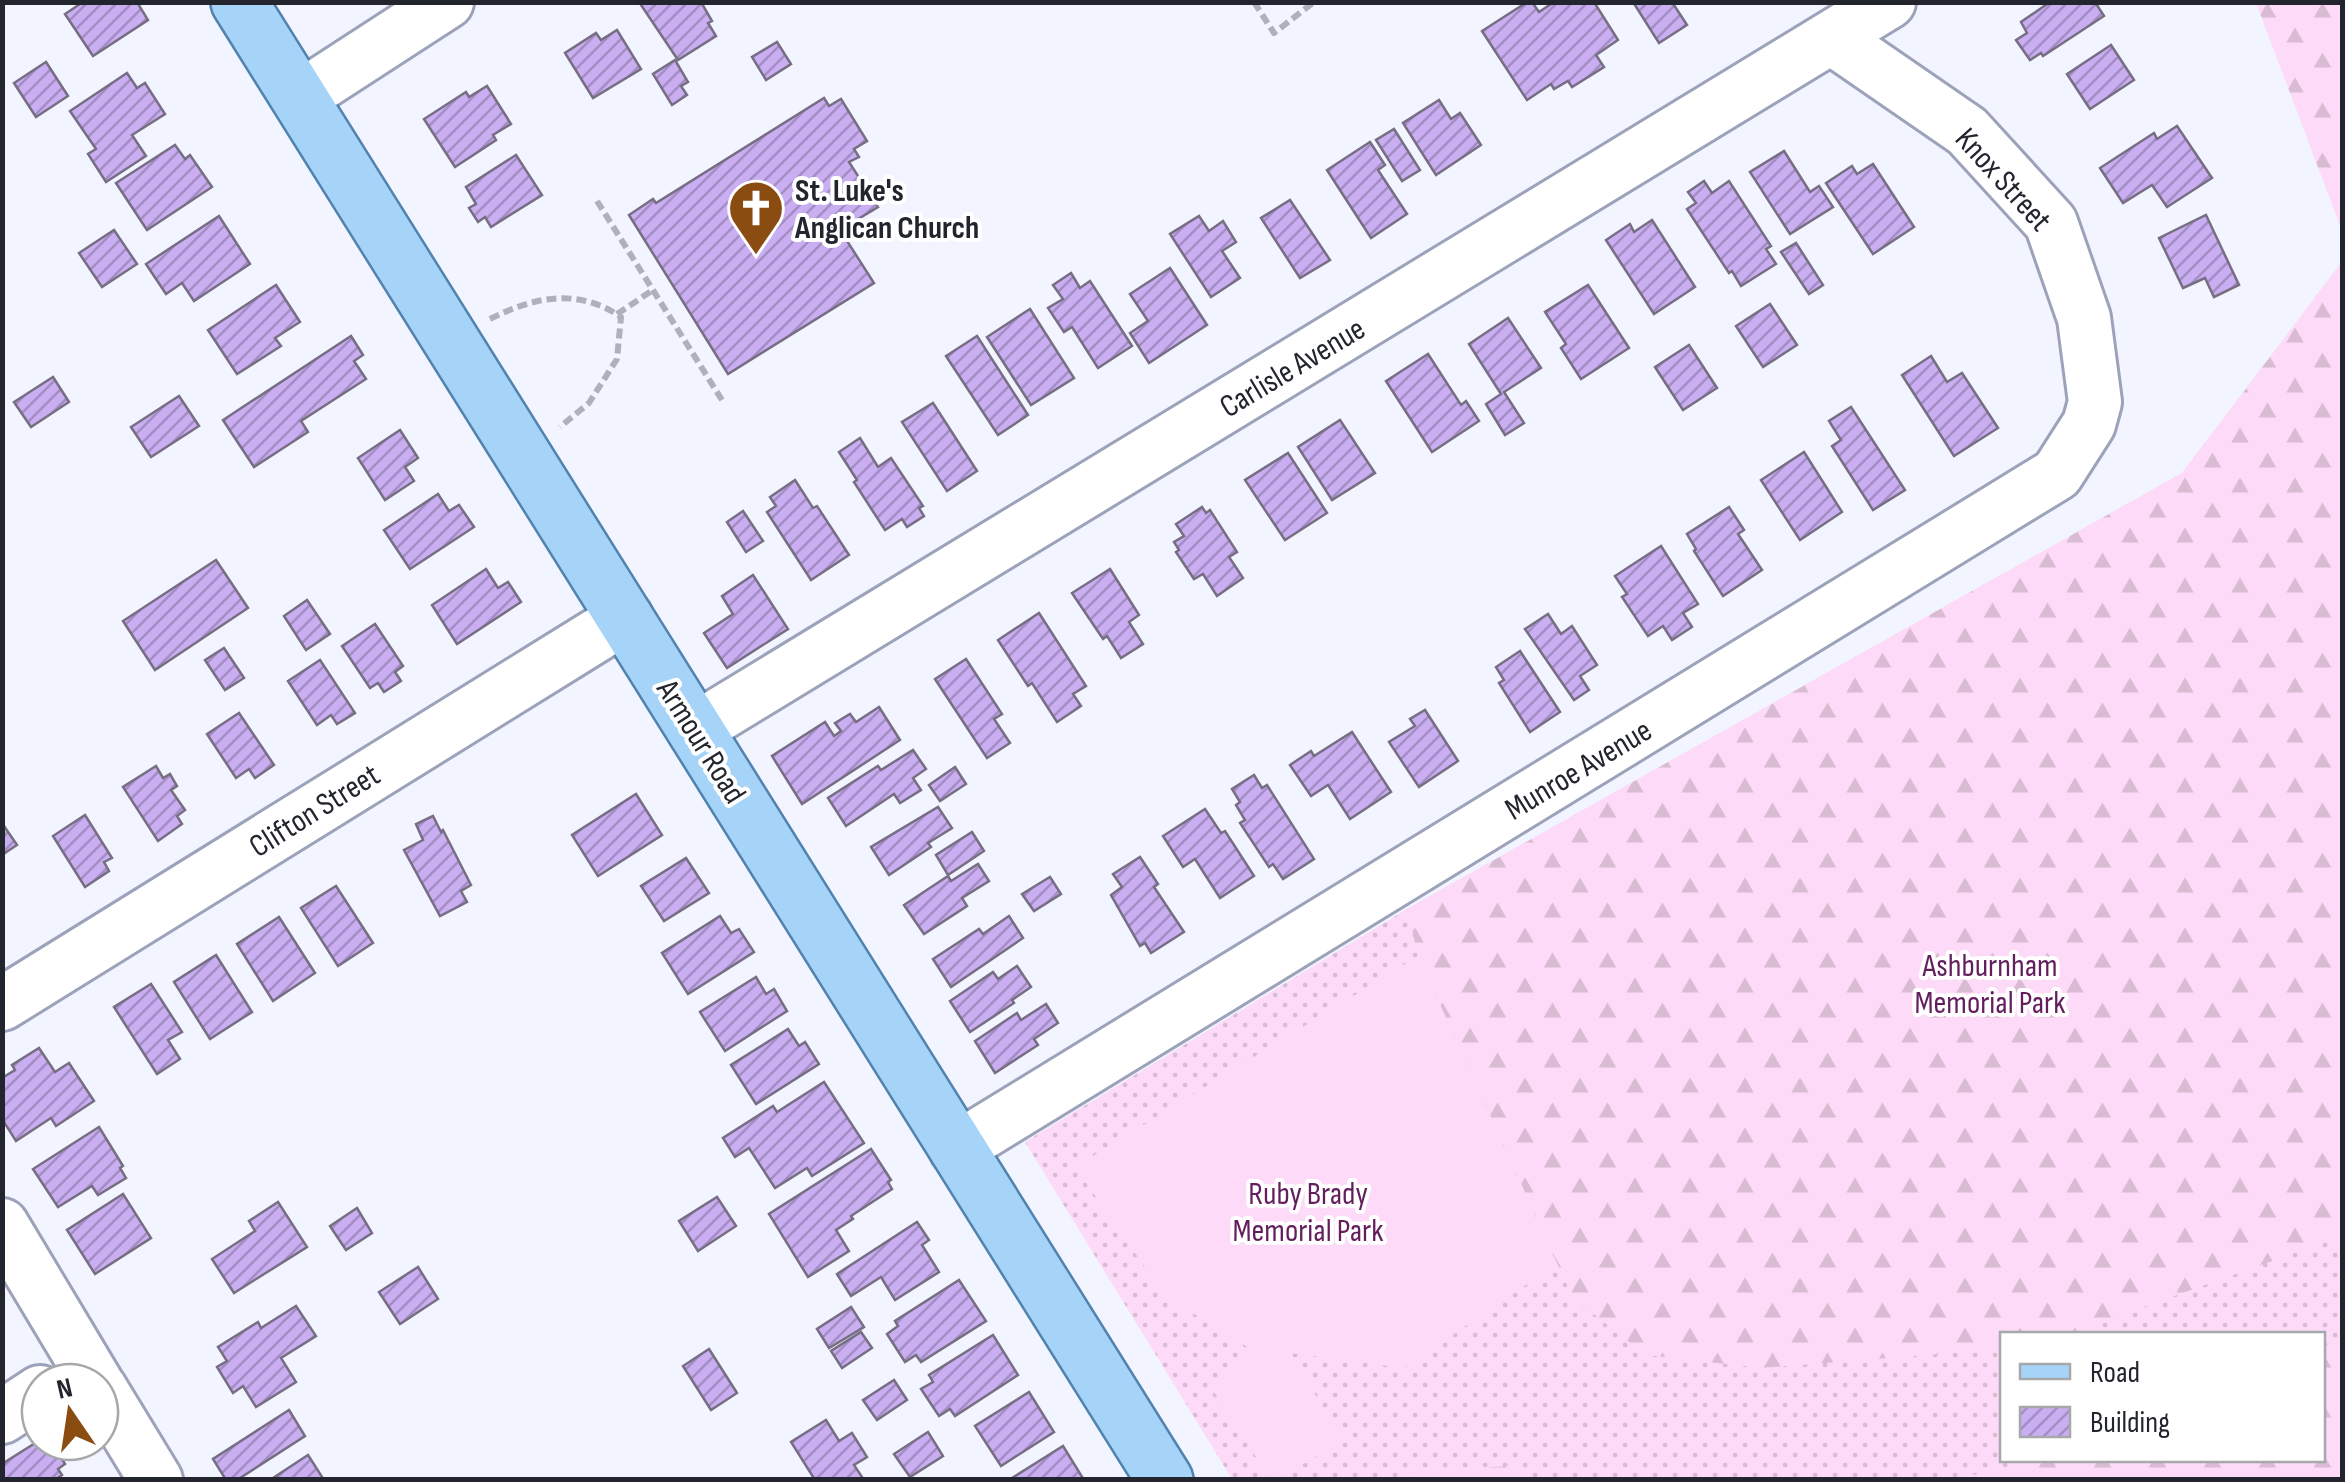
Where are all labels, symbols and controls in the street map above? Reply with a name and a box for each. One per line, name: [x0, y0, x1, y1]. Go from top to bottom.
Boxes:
street label: Knox Street: [1946, 120, 2059, 240]
place label: St. Luke's Anglican Church: [794, 172, 979, 248]
church icon: St. Luke's Anglican Church: [726, 178, 786, 257]
street label: Carlisle Avenue: [1213, 310, 1373, 427]
street label: Armour Road: [647, 672, 754, 811]
street label: Munroe Avenue: [1498, 711, 1659, 829]
street label: Clifton Street: [242, 756, 387, 867]
park label: Ashburnham Memorial Park: [1914, 947, 2066, 1023]
park label: Ruby Brady Memorial Park: [1232, 1175, 1384, 1251]
legend: [2000, 1332, 2325, 1462]
text: Road: [2090, 1355, 2140, 1391]
north arrow: [20, 1362, 120, 1462]
text: N: [54, 1371, 76, 1407]
text: Building: [2090, 1405, 2170, 1441]

